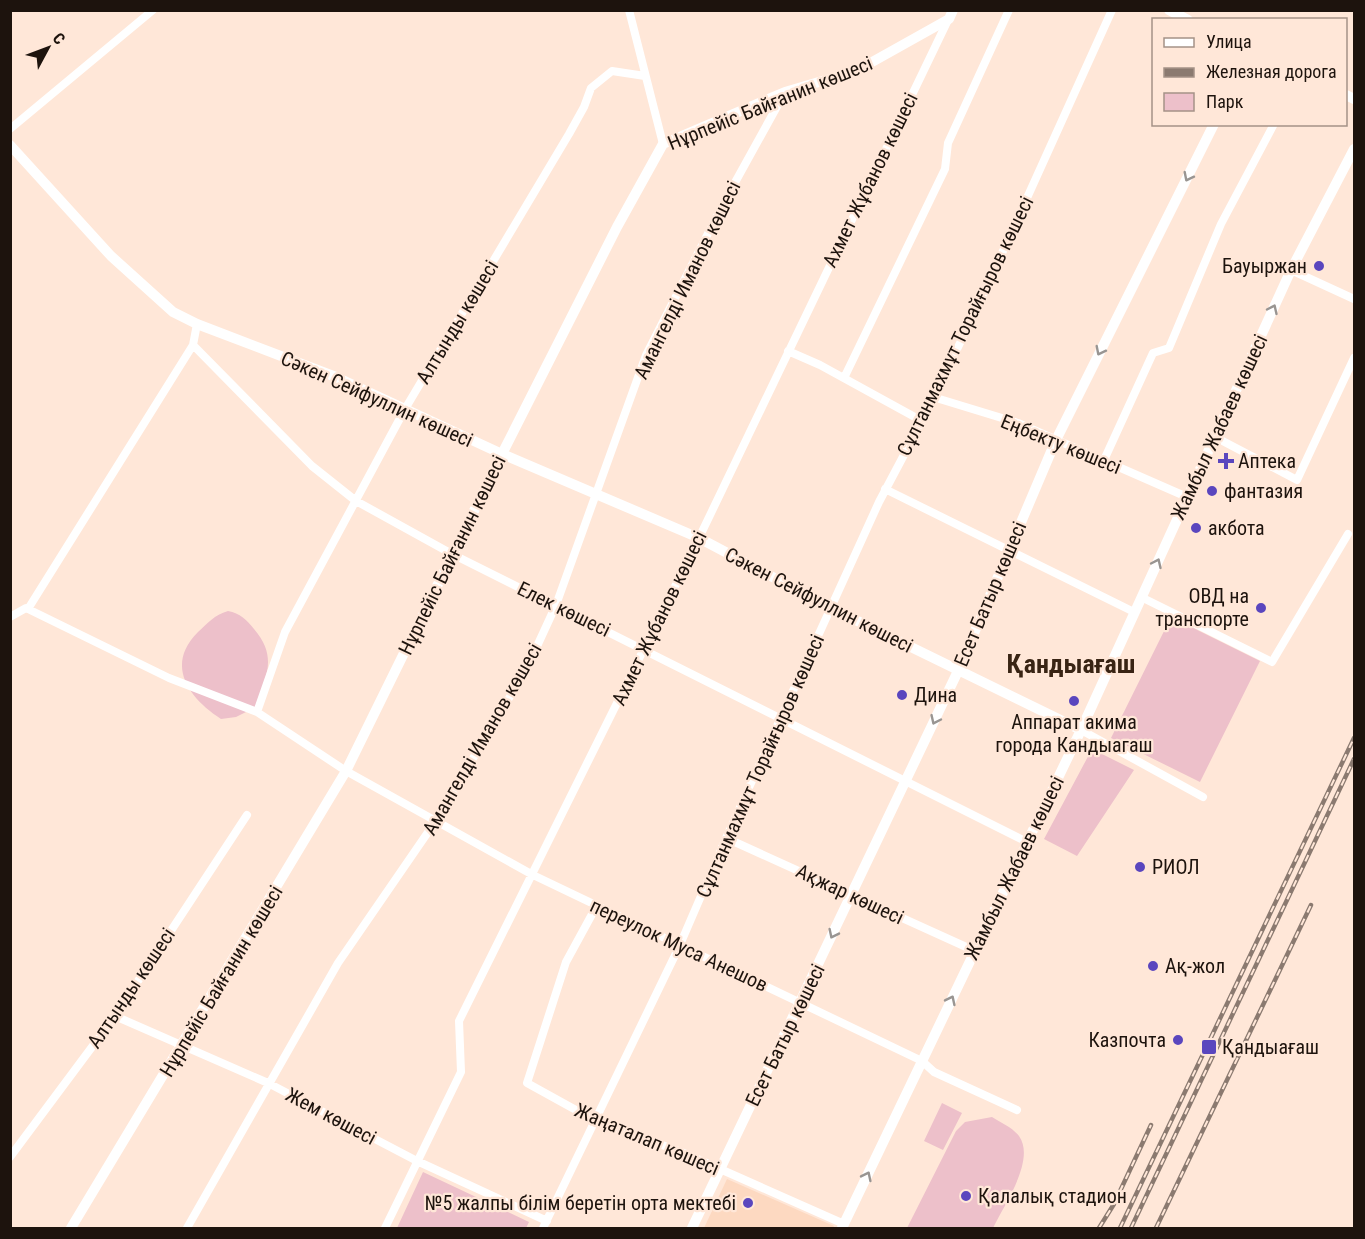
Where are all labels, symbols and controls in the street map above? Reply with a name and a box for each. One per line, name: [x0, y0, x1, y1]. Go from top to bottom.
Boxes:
north arrow: [18, 18, 78, 78]
legend: [1152, 18, 1347, 126]
text: С: [49, 29, 69, 48]
text: Улица: [1206, 31, 1252, 52]
street label: Нұрпейіс Байғанин көшесі: [664, 51, 876, 155]
text: Железная дорога: [1206, 61, 1337, 82]
street label: Ахмет Жұбанов көшесі: [817, 89, 923, 271]
text: Парк: [1206, 91, 1244, 112]
one-way arrow: [1184, 170, 1195, 181]
street label: Амангелді Иманов көшесі: [629, 177, 745, 383]
street label: Сұлтанмахмұт Торайғыров көшесі: [892, 192, 1038, 460]
place label: Бауыржан: [1222, 254, 1307, 278]
street label: Алтынды көшесі: [411, 256, 503, 388]
marker: Бауыржан: [1312, 259, 1326, 273]
one-way arrow: [1266, 304, 1278, 315]
street label: Жамбыл Жабаев көшесі: [1165, 330, 1273, 524]
one-way arrow: [1096, 345, 1107, 355]
street label: Сәкен Сейфуллин көшесі: [277, 346, 477, 452]
street label: Еңбекту көшесі: [997, 409, 1125, 479]
place label: Аптека: [1238, 449, 1296, 473]
street label: Нұрпейіс Байғанин көшесі: [393, 451, 511, 659]
marker: Аптека: [1219, 454, 1233, 468]
place label: фантазия: [1224, 479, 1303, 503]
marker: фантазия: [1205, 484, 1219, 498]
place label: акбота: [1208, 516, 1265, 540]
street label: Есет Батыр көшесі: [949, 518, 1031, 670]
marker: акбота: [1189, 521, 1203, 535]
street label: Ахмет Жұбанов көшесі: [606, 527, 712, 709]
street label: Сәкен Сейфуллин көшесі: [721, 542, 917, 658]
one-way arrow: [1150, 558, 1162, 569]
street label: Елек көшесі: [514, 576, 614, 642]
place label: ОВД на транспорте: [1155, 584, 1249, 631]
marker: ОВД на транспорте: [1254, 601, 1268, 615]
street label: Сұлтанмахмұт Торайғыров көшесі: [691, 631, 829, 901]
street label: Амангелді Иманов көшесі: [417, 639, 547, 839]
district label: Қандыағаш: [1006, 649, 1136, 679]
place label: Дина: [914, 683, 957, 707]
marker: Дина: [895, 688, 909, 702]
marker: Аппарат акима города Кандыагаш: [1067, 694, 1081, 708]
place label: Аппарат акима города Кандыагаш: [995, 710, 1153, 757]
one-way arrow: [930, 714, 942, 725]
street label: Жамбыл Жабаев көшесі: [959, 772, 1069, 964]
place label: РИОЛ: [1152, 855, 1200, 879]
street label: Ақжар көшесі: [792, 859, 908, 929]
marker: РИОЛ: [1133, 860, 1147, 874]
street label: Нұрпейіс Байғанин көшесі: [154, 881, 288, 1081]
street label: переулок Муса Анешов: [586, 893, 772, 997]
street label: Алтынды көшесі: [82, 923, 180, 1053]
one-way arrow: [828, 928, 840, 939]
place label: Ақ-жол: [1165, 954, 1225, 978]
marker: Ақ-жол: [1146, 959, 1160, 973]
street label: Есет Батыр көшесі: [740, 960, 830, 1110]
one-way arrow: [944, 995, 956, 1006]
place label: Казпочта: [1089, 1028, 1166, 1052]
marker: Казпочта: [1171, 1033, 1185, 1047]
place label: Қандыағаш: [1222, 1035, 1319, 1059]
marker: Қандыағаш: [1200, 1038, 1218, 1056]
street label: Жем көшесі: [282, 1082, 380, 1150]
street label: Жаңаталап көшесі: [571, 1098, 723, 1180]
one-way arrow: [859, 1171, 871, 1182]
place label: Қалалық стадион: [978, 1184, 1127, 1208]
marker: Қалалық стадион: [959, 1189, 973, 1203]
place label: №5 жалпы білім беретін орта мектебі: [425, 1191, 736, 1215]
marker: №5 жалпы білім беретін орта мектебі: [741, 1196, 755, 1210]

